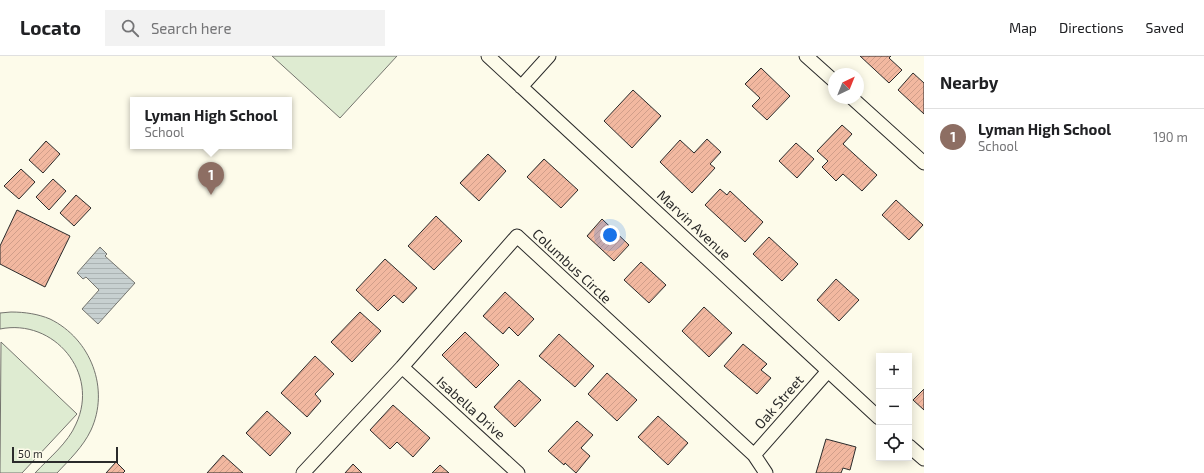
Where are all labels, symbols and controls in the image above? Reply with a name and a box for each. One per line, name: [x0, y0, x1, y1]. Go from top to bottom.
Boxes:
search box: [105, 10, 385, 46]
text: Locato: [20, 16, 81, 39]
icon: search: [119, 17, 141, 39]
text: Search here: [151, 19, 231, 37]
text: Map: [1009, 19, 1037, 36]
text: Directions: [1059, 19, 1124, 36]
text: Saved: [1146, 19, 1184, 36]
north arrow: [828, 68, 864, 104]
text: Nearby: [940, 72, 998, 92]
popup: [130, 97, 292, 149]
text: Lyman High School: [144, 106, 278, 124]
text: Lyman High School: [978, 120, 1111, 138]
text: School: [144, 124, 184, 140]
text: 1: [950, 129, 956, 145]
text: 190 m: [1153, 129, 1188, 145]
text: School: [978, 138, 1018, 154]
pin: 1: [198, 162, 224, 195]
street label: Marvin Avenue: [654, 186, 735, 263]
street label: Columbus Circle: [529, 225, 615, 307]
your location: [600, 225, 620, 245]
map controls: [876, 353, 912, 461]
button: +: [876, 353, 912, 389]
street label: Oak Street: [751, 371, 807, 432]
street label: Isabella Drive: [434, 372, 509, 443]
button: −: [876, 389, 912, 425]
button: locate: [876, 425, 912, 461]
scale bar: [12, 445, 118, 464]
text: 50 m: [18, 447, 43, 460]

